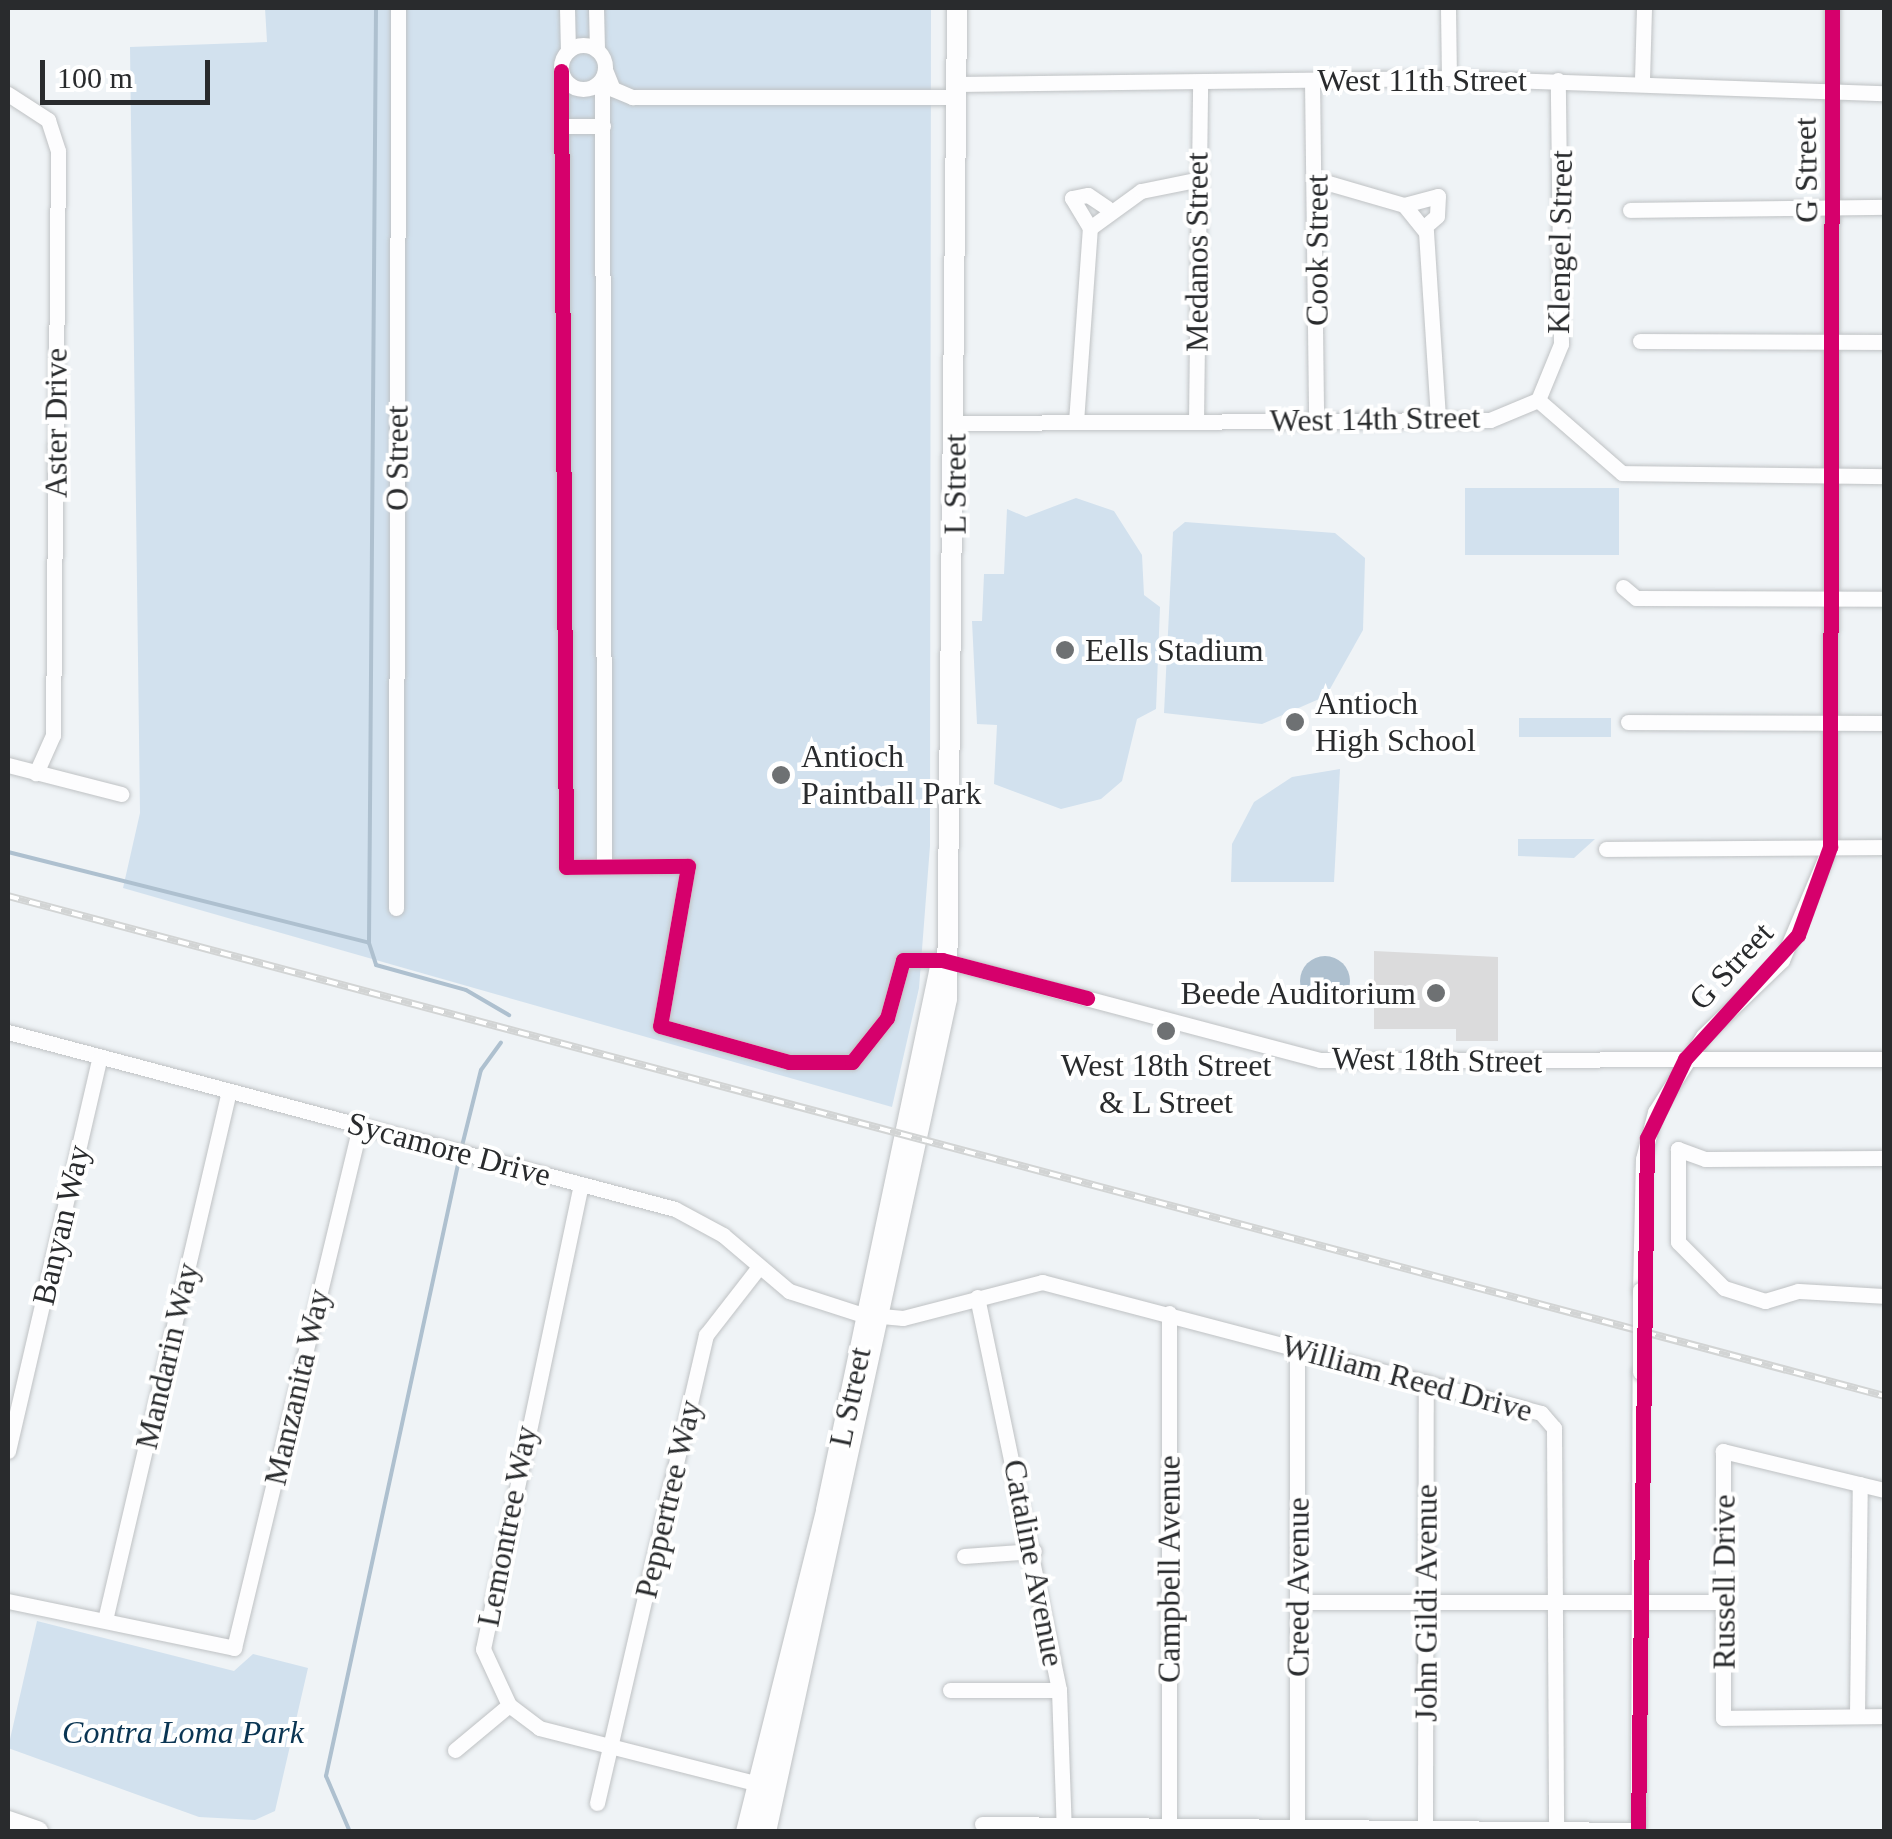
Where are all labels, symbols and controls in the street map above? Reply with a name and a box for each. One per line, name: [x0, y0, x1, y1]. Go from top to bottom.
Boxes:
scale bar: [45, 40, 215, 102]
text: 100 m: [57, 61, 133, 94]
street label: West 11th Street: [1317, 61, 1527, 99]
street label: G Street: [1786, 117, 1826, 223]
street label: Klengel Street: [1539, 150, 1581, 334]
street label: Medanos Street: [1178, 152, 1216, 352]
street label: Cook Street: [1298, 174, 1336, 326]
street label: Aster Drive: [37, 348, 75, 498]
street label: West 14th Street: [1269, 398, 1481, 440]
street label: O Street: [378, 405, 416, 511]
street label: L Street: [936, 433, 974, 535]
place label: Eells Stadium: [1085, 631, 1264, 669]
marker: Eells Stadium: [1054, 639, 1076, 661]
place label: Antioch High School: [1315, 685, 1476, 760]
marker: Antioch High School: [1284, 711, 1306, 733]
place label: Antioch Paintball Park: [801, 738, 981, 813]
marker: Antioch Paintball Park: [770, 764, 792, 786]
street label: G Street: [1681, 914, 1781, 1018]
place label: Beede Auditorium: [1179, 974, 1416, 1012]
marker: Beede Auditorium: [1425, 982, 1447, 1004]
marker: West 18th Street & L Street: [1155, 1020, 1177, 1042]
street label: West 18th Street: [1331, 1039, 1543, 1081]
place label: West 18th Street & L Street: [1061, 1047, 1271, 1122]
street label: Sycamore Drive: [343, 1103, 555, 1195]
street label: Banyan Way: [24, 1141, 98, 1309]
street label: Mandarin Way: [127, 1259, 207, 1453]
street label: Manzanita Way: [256, 1285, 338, 1489]
street label: William Reed Drive: [1277, 1326, 1537, 1430]
street label: L Street: [821, 1343, 879, 1451]
street label: Peppertree Way: [626, 1396, 710, 1602]
street label: Lemontree Way: [469, 1422, 545, 1630]
street label: Campbell Avenue: [1150, 1454, 1188, 1684]
street label: Cataline Avenue: [995, 1455, 1073, 1671]
street label: John Gildi Avenue: [1407, 1483, 1445, 1723]
street label: Russell Drive: [1705, 1494, 1743, 1670]
street label: Creed Avenue: [1279, 1496, 1317, 1678]
park label: Contra Loma Park: [62, 1713, 304, 1751]

